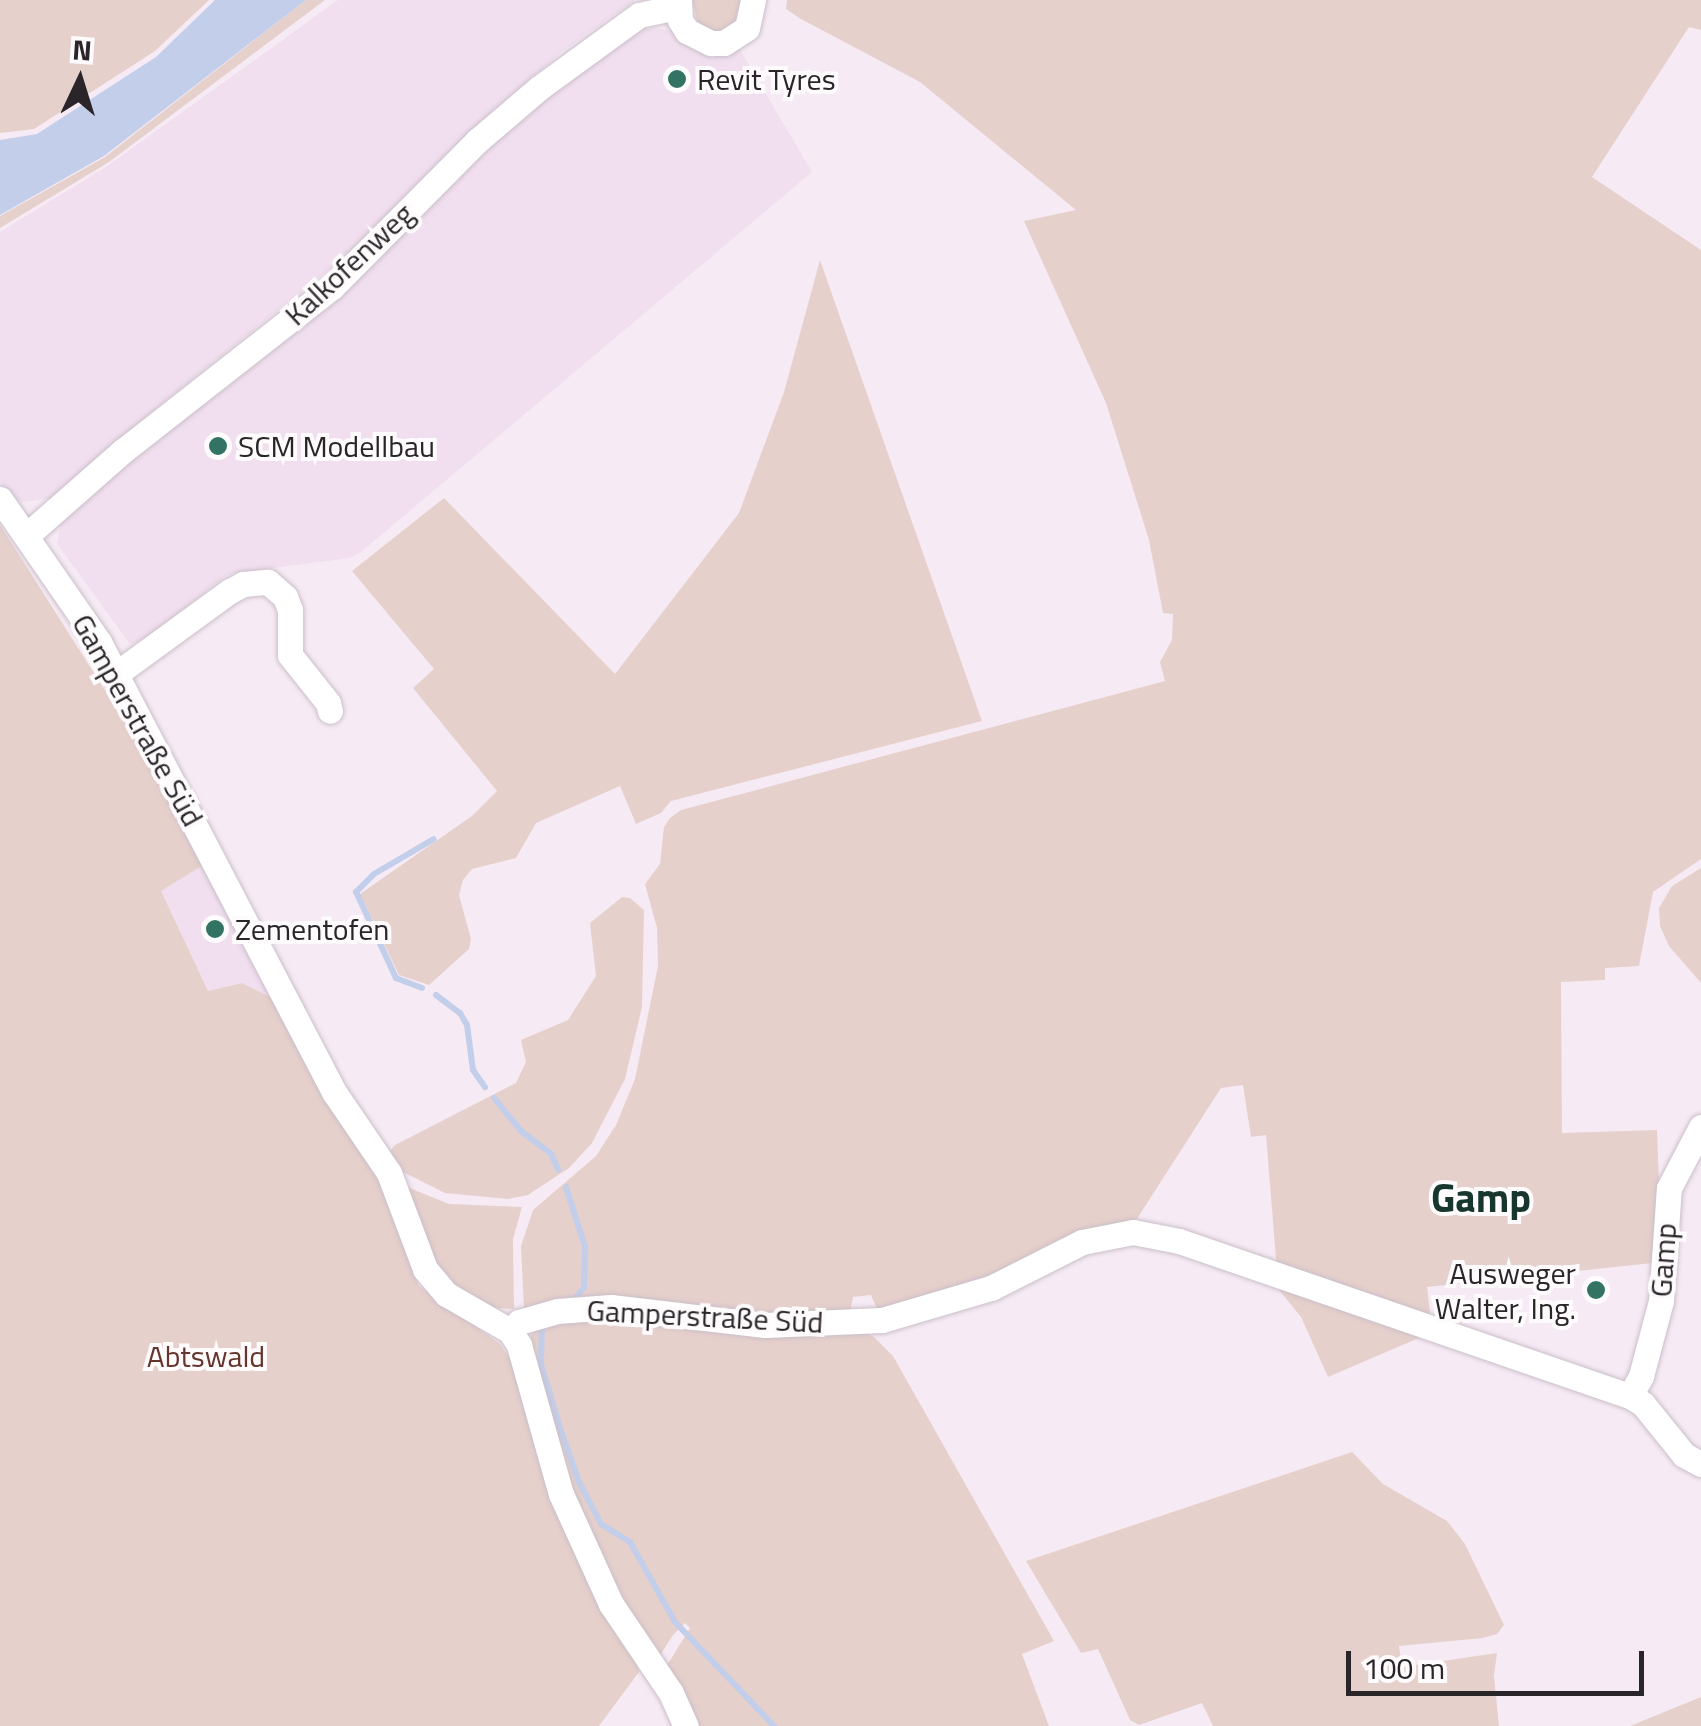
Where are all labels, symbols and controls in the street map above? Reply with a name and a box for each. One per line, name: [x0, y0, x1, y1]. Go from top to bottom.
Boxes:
text: N: [71, 27, 93, 72]
north arrow: [30, 30, 130, 130]
place label: Revit Tyres: [697, 61, 836, 97]
marker: Revit Tyres: [666, 68, 688, 90]
street label: Kalkofenweg: [277, 195, 421, 333]
place label: SCM Modellbau: [238, 428, 435, 464]
marker: SCM Modellbau: [207, 435, 229, 457]
street label: Gamperstraße Süd: [65, 608, 211, 832]
place label: Zementofen: [235, 911, 389, 947]
marker: Zementofen: [204, 918, 226, 940]
district label: Gamp: [1431, 1174, 1531, 1222]
street label: Gamp: [1642, 1222, 1684, 1298]
place label: Ausweger Walter, Ing.: [1435, 1255, 1576, 1326]
marker: Ausweger Walter, Ing.: [1585, 1279, 1607, 1301]
street label: Gamperstraße Süd: [586, 1292, 824, 1340]
park label: Abtswald: [147, 1338, 265, 1374]
scale bar: [1351, 1631, 1648, 1693]
text: 100 m: [1363, 1645, 1445, 1691]

